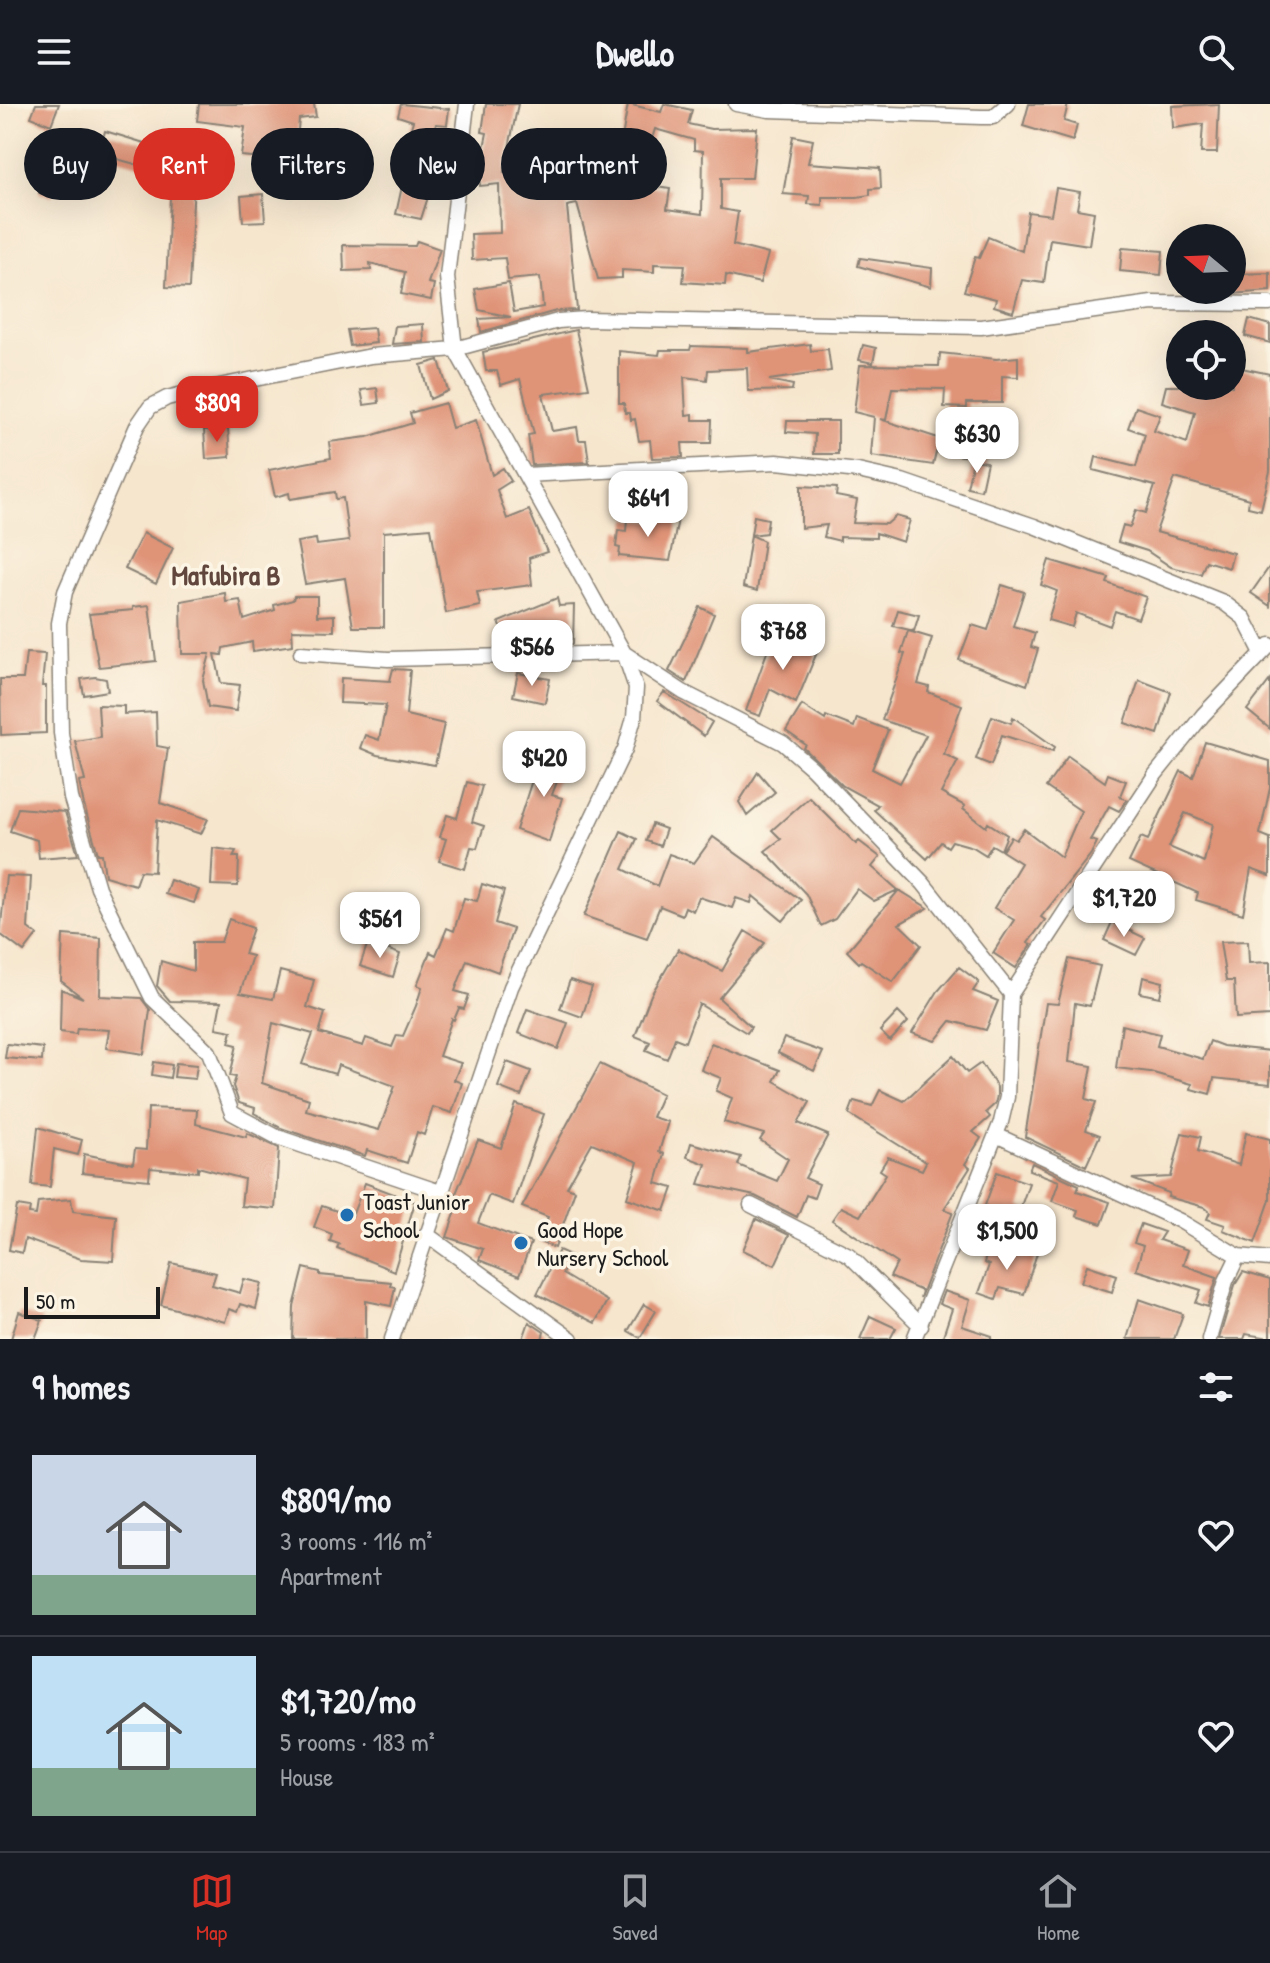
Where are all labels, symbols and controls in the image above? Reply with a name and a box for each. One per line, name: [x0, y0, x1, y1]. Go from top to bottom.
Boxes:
text: Dwello: [596, 28, 674, 77]
icon: menu: [32, 30, 76, 74]
icon: search: [1194, 30, 1238, 74]
chip: Buy: [24, 128, 117, 200]
chip: Rent: [133, 128, 235, 200]
chip: Filters: [251, 128, 374, 200]
chip: New: [390, 128, 485, 200]
chip: Apartment: [501, 128, 667, 200]
north arrow: [1166, 224, 1246, 304]
map controls: [1166, 224, 1246, 400]
button: locate: [1166, 320, 1246, 400]
pin: $809: [170, 376, 264, 444]
text: $809: [194, 384, 240, 419]
pin: $630: [930, 407, 1024, 475]
text: $630: [954, 415, 1000, 450]
pin: $641: [601, 471, 695, 539]
text: $641: [627, 479, 669, 514]
district label: Mafubira B: [171, 556, 281, 594]
pin: $768: [736, 604, 830, 672]
text: $768: [759, 612, 807, 647]
pin: $566: [485, 620, 579, 688]
text: $566: [510, 628, 554, 663]
pin: $420: [497, 731, 591, 799]
text: $420: [521, 739, 567, 774]
pin: $1,720: [1059, 871, 1189, 939]
text: $1,720: [1092, 879, 1156, 914]
pin: $561: [333, 892, 427, 960]
text: $561: [358, 900, 402, 935]
place label: Toast Junior School: [363, 1185, 470, 1245]
pin: $1,500: [942, 1204, 1072, 1272]
marker: Toast Junior School: [338, 1206, 356, 1224]
text: $1,500: [976, 1212, 1038, 1247]
place label: Good Hope Nursery School: [537, 1213, 669, 1273]
marker: Good Hope Nursery School: [512, 1234, 530, 1252]
scale bar: [24, 1283, 160, 1319]
text: 50 m: [36, 1286, 75, 1316]
text: 9 homes: [32, 1364, 130, 1410]
icon: filters: [1194, 1365, 1238, 1409]
text: $809/mo: [280, 1477, 391, 1523]
icon: home: [96, 1487, 192, 1583]
icon: heart: [1194, 1513, 1238, 1557]
text: 3 rooms · 116 m²: [280, 1523, 432, 1558]
text: Apartment: [280, 1558, 382, 1593]
text: $1,720/mo: [280, 1678, 416, 1724]
icon: home: [96, 1688, 192, 1784]
icon: heart: [1194, 1714, 1238, 1758]
text: 5 rooms · 183 m²: [280, 1724, 435, 1759]
text: House: [280, 1759, 333, 1794]
tab: Map: [190, 1869, 234, 1947]
tab: Saved: [613, 1869, 657, 1947]
tab: Home: [1036, 1869, 1080, 1947]

